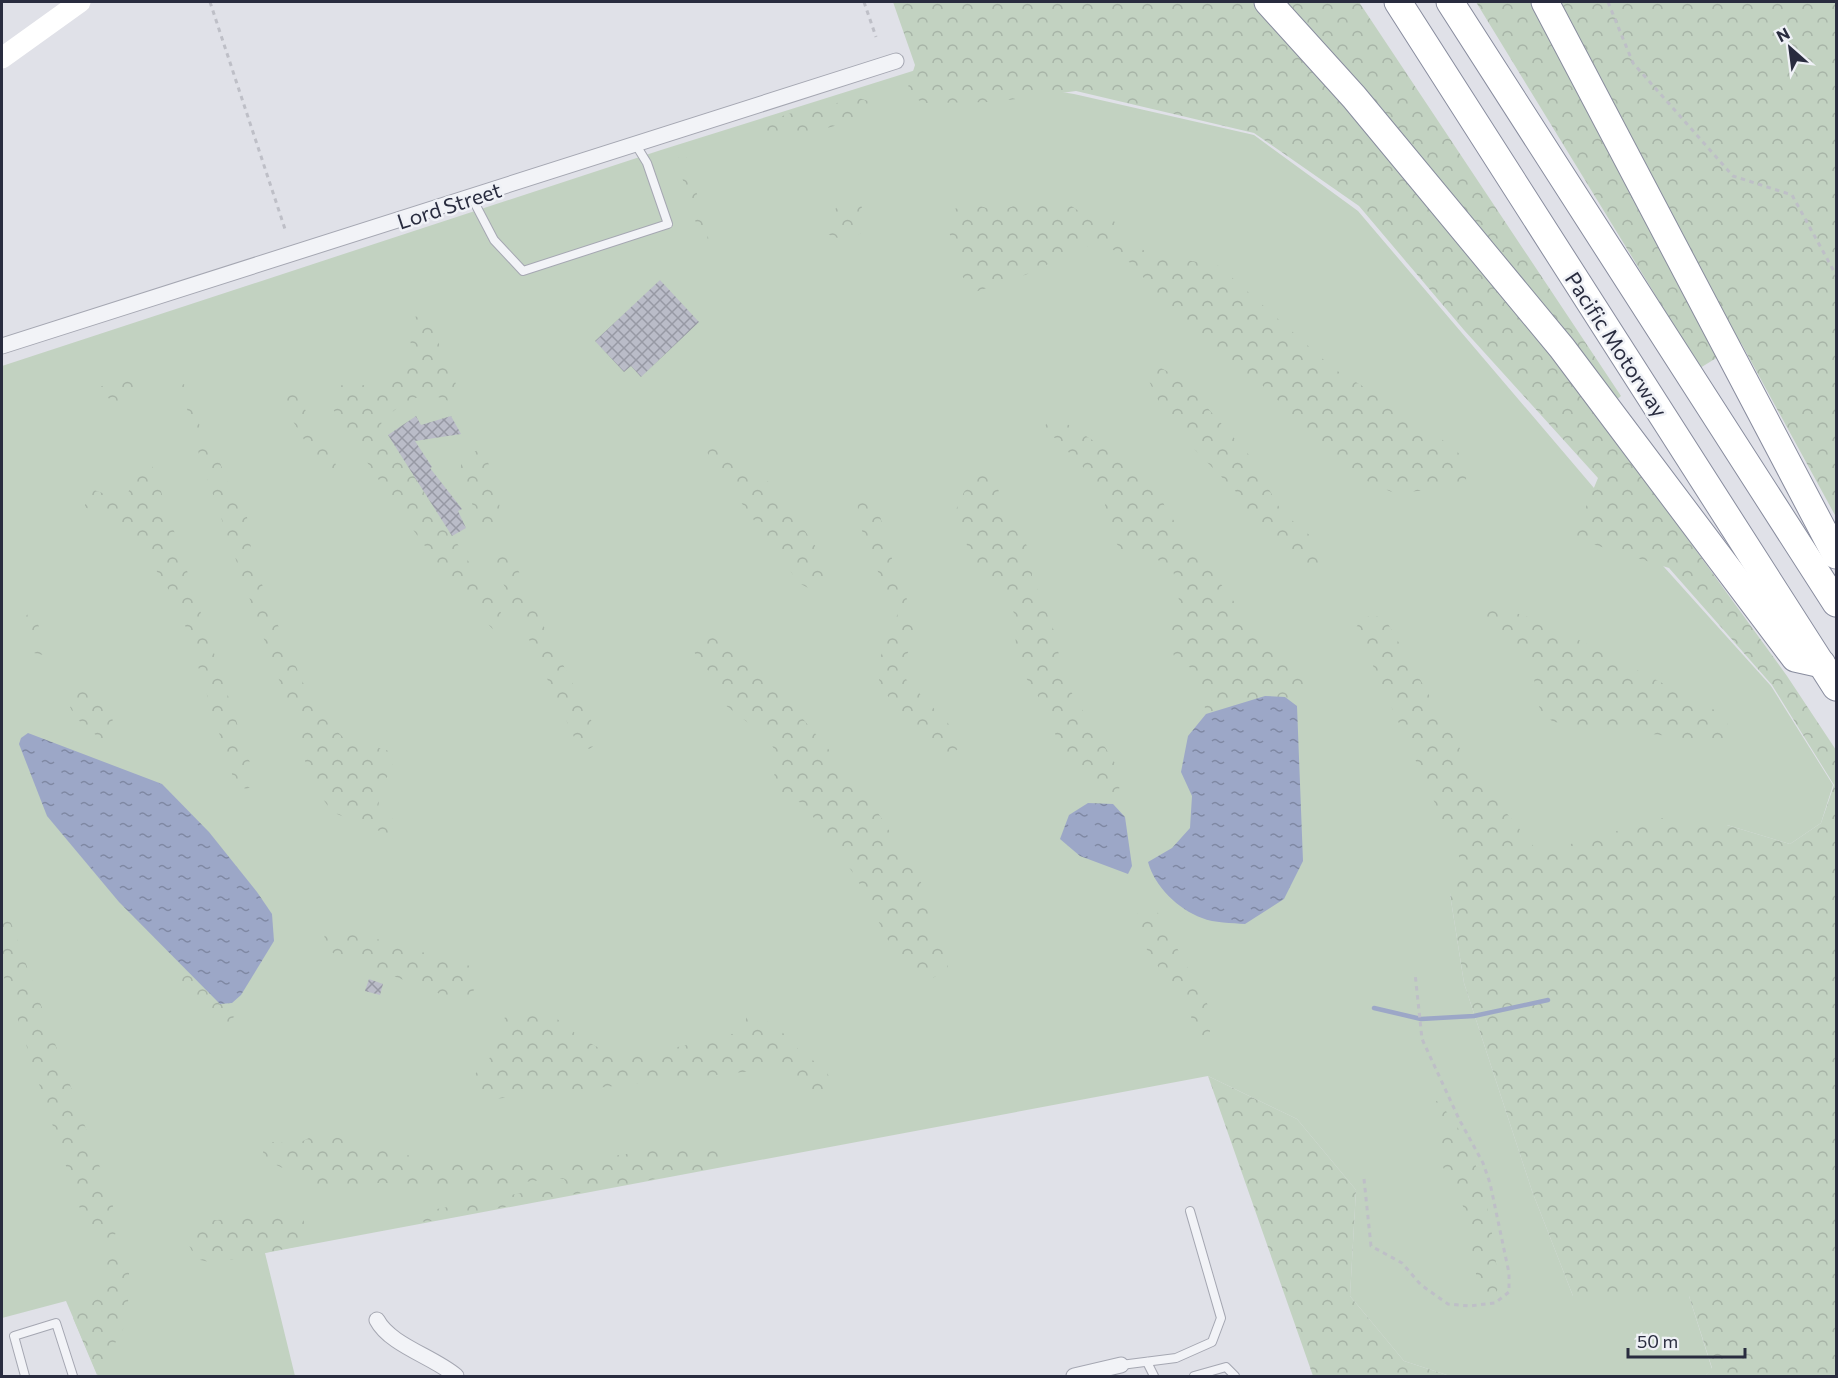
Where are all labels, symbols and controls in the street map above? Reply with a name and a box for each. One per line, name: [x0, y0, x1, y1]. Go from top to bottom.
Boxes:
north arrow: [1760, 18, 1820, 78]
text: N: [1773, 23, 1792, 46]
street label: Lord Street: [394, 176, 504, 234]
street label: Pacific Motorway: [1561, 267, 1673, 421]
scale bar: [1628, 1321, 1745, 1359]
text: 50 m: [1637, 1330, 1678, 1352]

